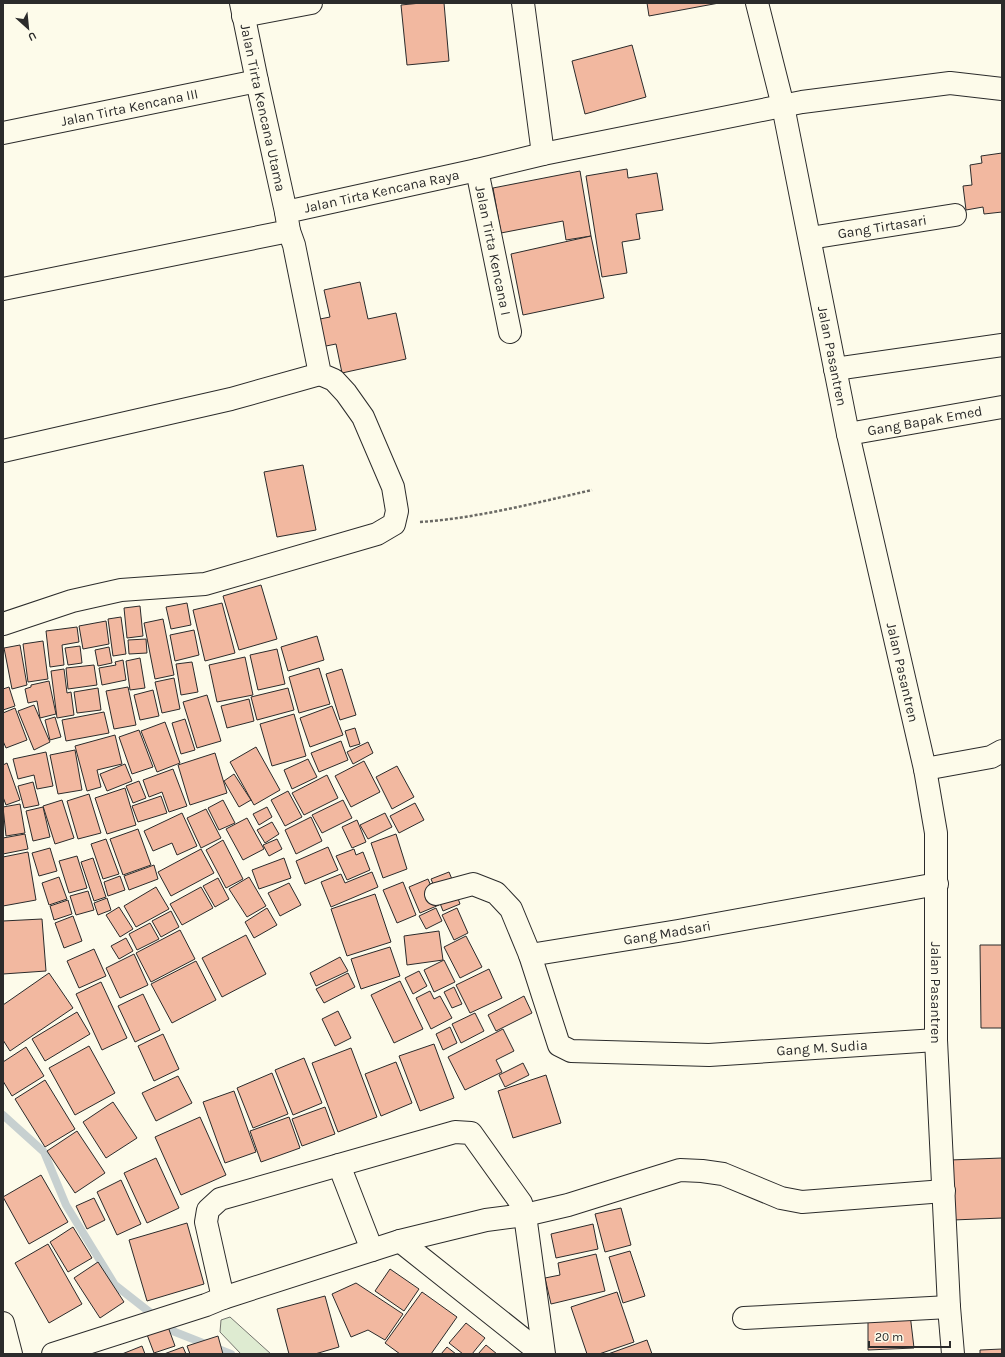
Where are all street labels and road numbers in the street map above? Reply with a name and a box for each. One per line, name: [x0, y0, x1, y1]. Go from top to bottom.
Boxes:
street label: Jalan Tirta Kencana Utama: [237, 22, 290, 193]
street label: Jalan Tirta Kencana III: [59, 85, 200, 129]
street label: Jalan Tirta Kencana Raya: [302, 166, 461, 216]
street label: Jalan Tirta Kencana I: [472, 184, 515, 317]
street label: Gang Tirtasari: [836, 211, 928, 242]
street label: Jalan Pasantren: [814, 304, 851, 407]
street label: Gang Bapak Emed: [866, 402, 984, 439]
street label: Jalan Pasantren: [883, 621, 922, 724]
street label: Gang Madsari: [622, 917, 712, 948]
street label: Jalan Pasantren: [928, 942, 945, 1044]
street label: Gang M. Sudia: [776, 1036, 868, 1059]

